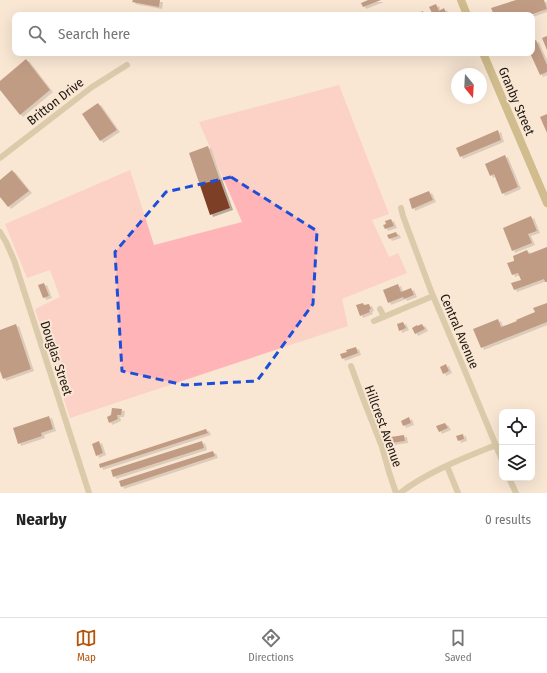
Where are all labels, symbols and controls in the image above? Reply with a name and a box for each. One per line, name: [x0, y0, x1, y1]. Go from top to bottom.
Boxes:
search box: [12, 12, 535, 56]
icon: search: [26, 23, 48, 45]
text: Search here: [58, 25, 130, 43]
street label: Granby Street: [495, 65, 538, 138]
north arrow: [451, 68, 487, 104]
street label: Britton Drive: [24, 75, 87, 128]
street label: Central Avenue: [437, 292, 482, 371]
street label: Douglas Street: [37, 319, 76, 398]
street label: Hillcrest Avenue: [362, 383, 405, 469]
map controls: [499, 409, 535, 481]
button: locate: [499, 409, 535, 445]
button: layers: [499, 445, 535, 481]
text: Nearby: [16, 509, 67, 530]
text: 0 results: [485, 512, 531, 527]
tab: Map: [75, 627, 97, 664]
tab: Directions: [248, 627, 294, 664]
tab: Saved: [445, 627, 472, 664]

